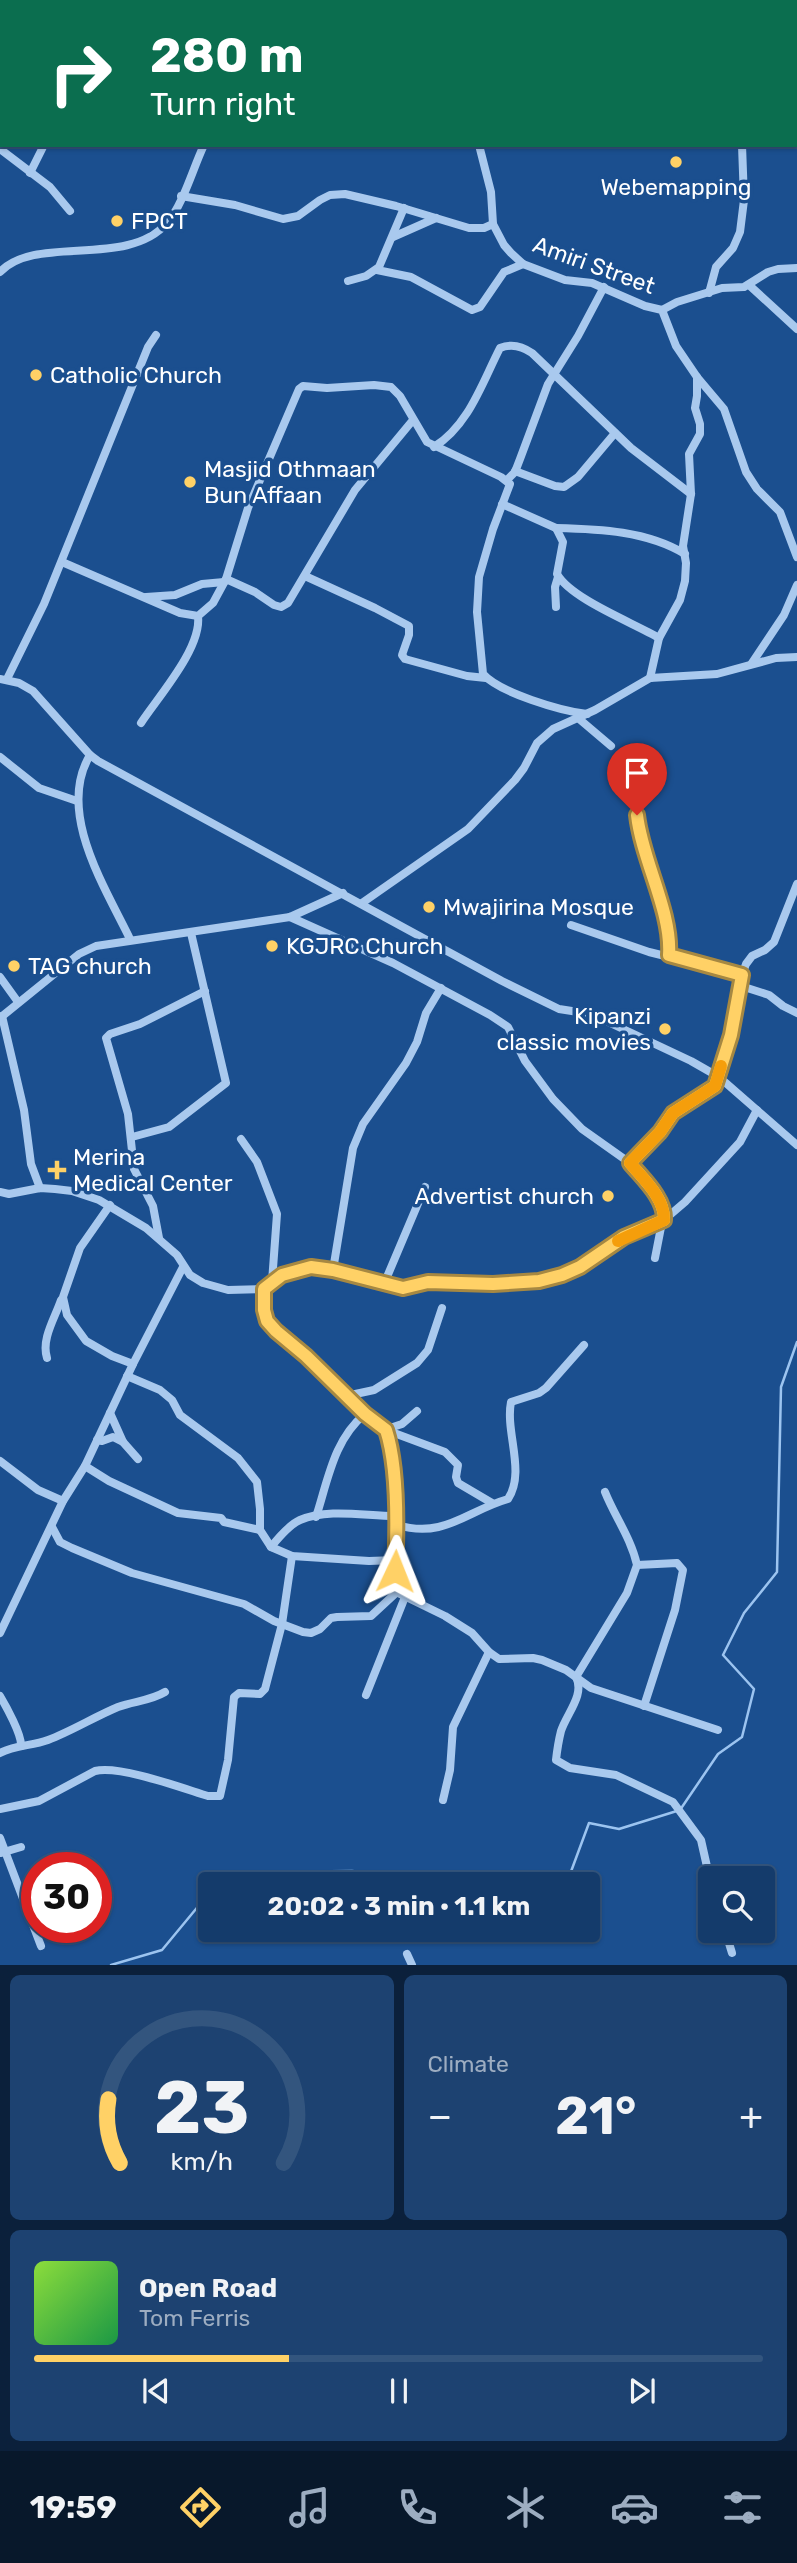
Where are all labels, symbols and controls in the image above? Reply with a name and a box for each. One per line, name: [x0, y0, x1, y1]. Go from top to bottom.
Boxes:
text: 280 m: [150, 26, 304, 84]
icon: right: [35, 28, 126, 119]
text: Turn right: [150, 85, 295, 123]
marker: Webemapping: [668, 154, 684, 170]
place label: Webemapping: [600, 173, 752, 201]
place label: FPCT: [131, 207, 188, 235]
marker: FPCT: [109, 213, 125, 229]
street label: Amiri Street: [529, 230, 659, 300]
place label: Catholic Church: [50, 361, 222, 389]
marker: Catholic Church: [28, 367, 44, 383]
place label: Masjid Othmaan Bun Affaan: [204, 455, 376, 509]
marker: Masjid Othmaan Bun Affaan: [182, 474, 198, 490]
pin: [607, 743, 667, 815]
icon: arrive: [618, 754, 656, 792]
place label: Mwajirina Mosque: [443, 893, 634, 921]
marker: Mwajirina Mosque: [421, 899, 437, 915]
place label: KGJRC Church: [286, 932, 444, 960]
marker: KGJRC Church: [264, 938, 280, 954]
place label: TAG church: [28, 952, 152, 980]
marker: TAG church: [6, 958, 22, 974]
place label: Kipanzi classic movies: [497, 1002, 651, 1056]
marker: Kipanzi classic movies: [657, 1021, 673, 1037]
place label: Merina Medical Center: [73, 1143, 233, 1197]
marker: Merina Medical Center: [47, 1160, 67, 1180]
place label: Advertist church: [414, 1182, 594, 1210]
marker: Advertist church: [600, 1188, 616, 1204]
position arrow: [358, 1534, 432, 1608]
speed limit sign: 30: [21, 1852, 112, 1943]
map controls: [698, 1866, 775, 1943]
button: search: [698, 1866, 775, 1943]
text: 20:02 · 3 min · 1.1 km: [268, 1891, 530, 1922]
text: Climate: [428, 2050, 509, 2078]
text: 23: [154, 2066, 249, 2152]
text: 21°: [555, 2085, 636, 2147]
text: −: [428, 2093, 452, 2139]
text: +: [739, 2093, 763, 2139]
text: km/h: [171, 2147, 233, 2176]
text: Open Road: [139, 2273, 277, 2304]
text: Tom Ferris: [139, 2304, 250, 2332]
icon: previous: [137, 2372, 175, 2410]
icon: pause: [380, 2372, 418, 2410]
icon: next: [623, 2372, 661, 2410]
icon: directions: [176, 2483, 225, 2532]
icon: music: [285, 2483, 334, 2532]
icon: phone: [393, 2483, 442, 2532]
icon: climate: [501, 2483, 550, 2532]
icon: car: [610, 2483, 659, 2532]
icon: filters: [718, 2483, 767, 2532]
text: 19:59: [30, 2488, 117, 2526]

